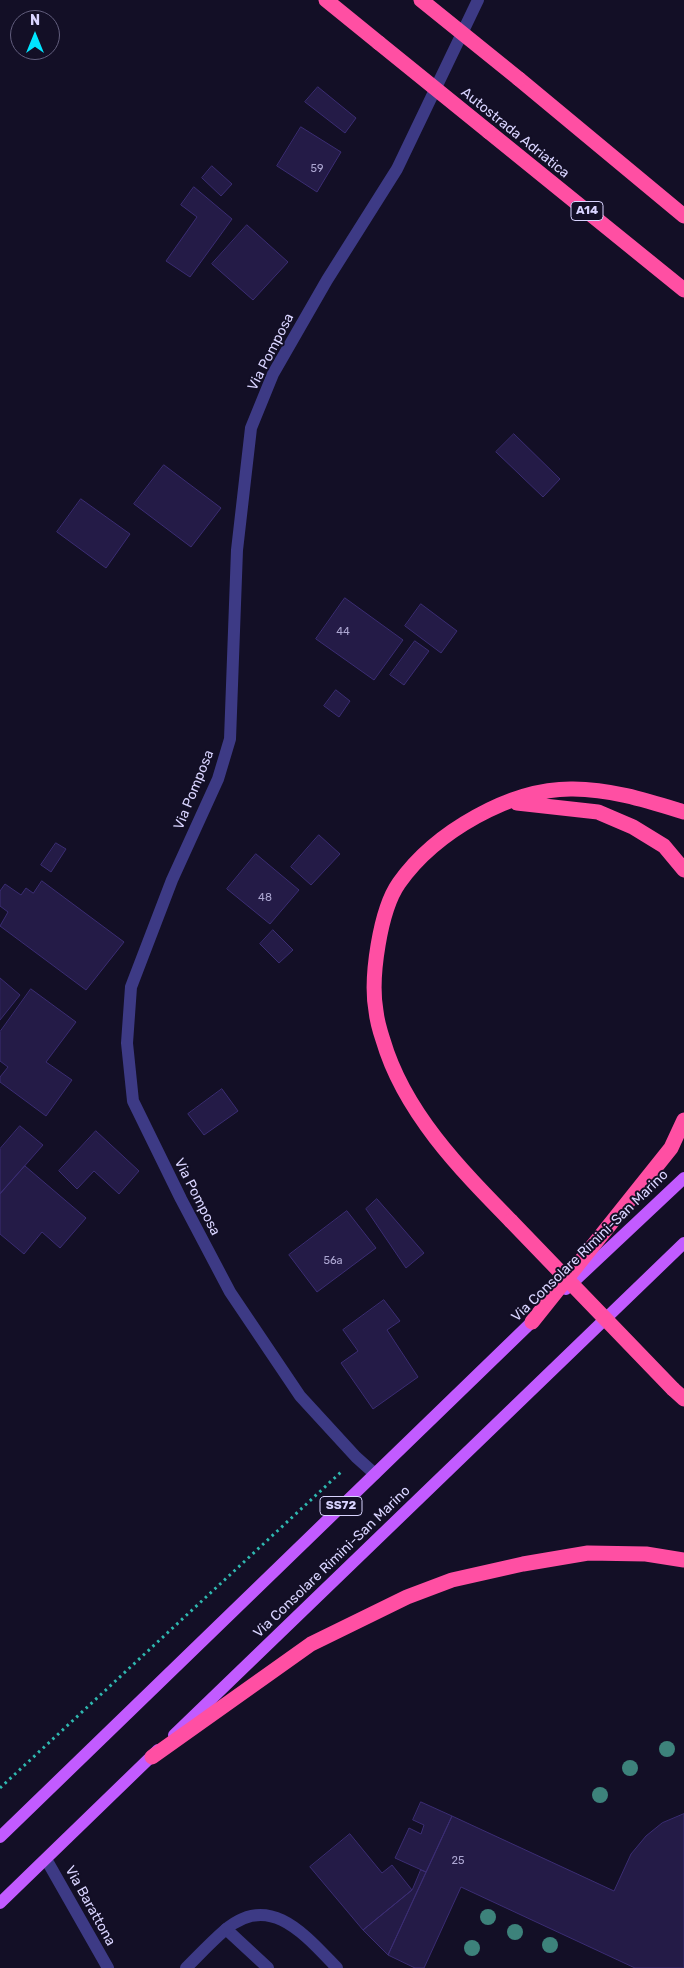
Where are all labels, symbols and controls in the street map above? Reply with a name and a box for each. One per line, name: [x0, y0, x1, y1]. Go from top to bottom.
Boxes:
north arrow: [10, 10, 60, 60]
text: N: [30, 12, 40, 29]
street label: Autostrada Adriatica: [457, 84, 573, 182]
house number: 59: [310, 162, 324, 176]
road number: A14: [571, 202, 603, 220]
street label: Via Pomposa: [244, 311, 298, 393]
house number: 44: [336, 625, 350, 639]
street label: Via Pomposa: [170, 748, 218, 832]
house number: 48: [258, 891, 272, 905]
street label: Via Pomposa: [170, 1156, 224, 1238]
street label: Via Consolare Rimini-San Marino: [508, 1166, 672, 1326]
house number: 56a: [323, 1254, 343, 1268]
street label: Via Consolare Rimini-San Marino: [250, 1482, 414, 1642]
road number: SS72: [320, 1496, 362, 1515]
house number: 25: [452, 1854, 464, 1868]
street label: Via Barattona: [61, 1863, 119, 1949]

